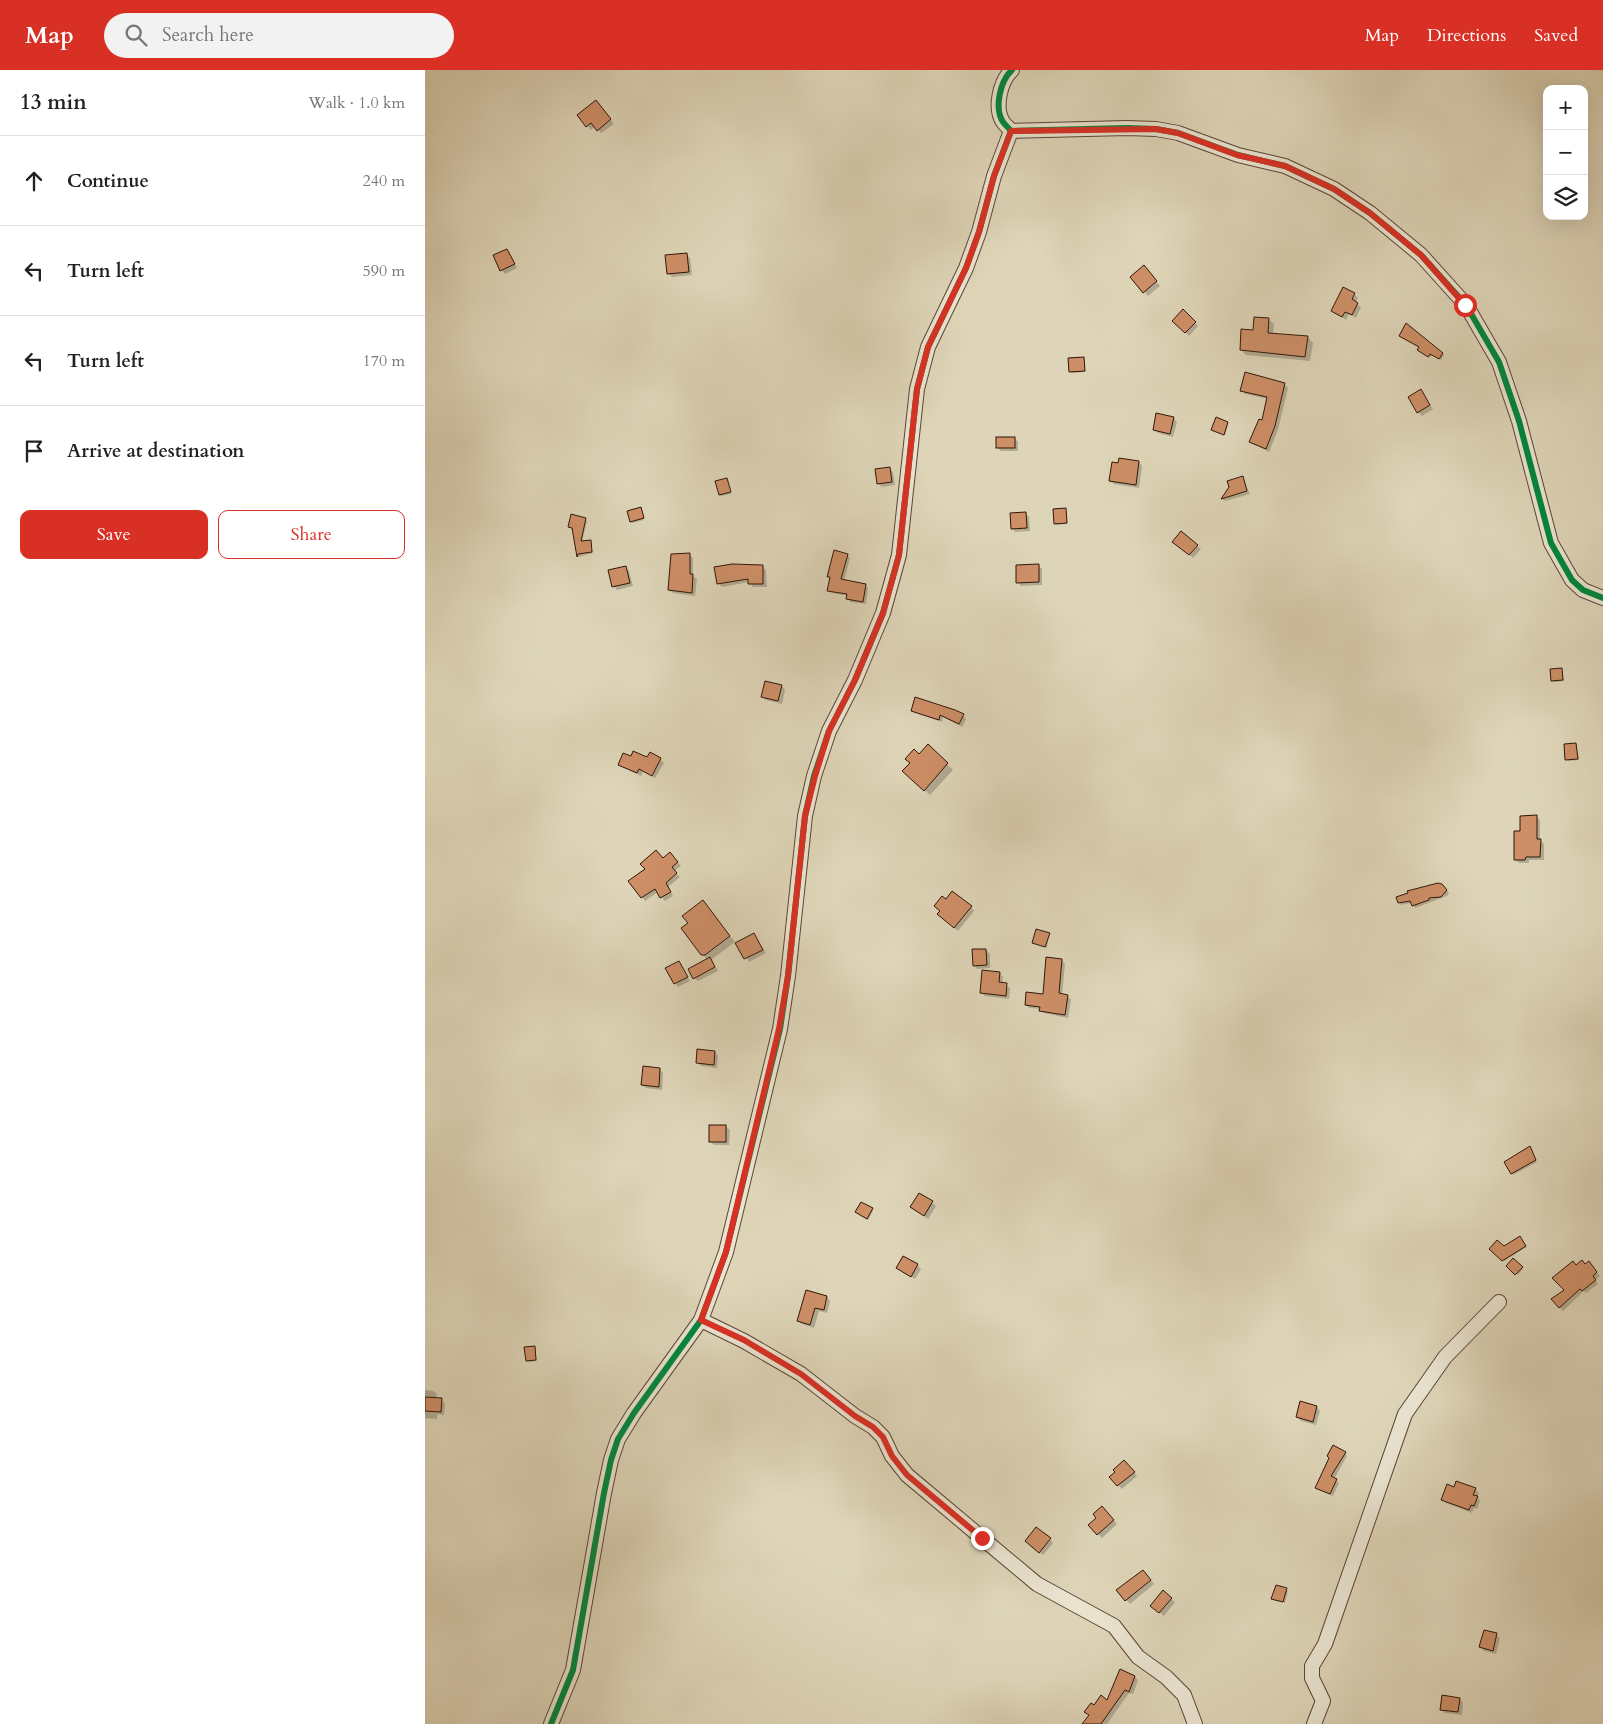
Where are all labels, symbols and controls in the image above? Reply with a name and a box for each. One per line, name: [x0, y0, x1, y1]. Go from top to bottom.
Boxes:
search box: [104, 13, 454, 58]
text: Map: [25, 19, 74, 52]
icon: search: [122, 21, 150, 49]
text: Search here: [162, 22, 254, 48]
text: Map: [1365, 23, 1399, 48]
text: Directions: [1427, 23, 1506, 48]
text: Saved: [1534, 23, 1578, 48]
map controls: [1543, 85, 1588, 220]
button: +: [1543, 85, 1588, 130]
text: 13 min: [20, 88, 87, 117]
text: Walk · 1.0 km: [308, 92, 405, 114]
button: −: [1543, 130, 1588, 175]
icon: ahead: [20, 167, 48, 195]
text: Continue: [67, 168, 149, 194]
text: 240 m: [363, 170, 405, 192]
button: layers: [1543, 175, 1588, 220]
icon: left: [20, 257, 48, 285]
text: Turn left: [67, 258, 144, 284]
text: 590 m: [363, 260, 405, 282]
route start: [1454, 294, 1477, 317]
icon: left: [20, 347, 48, 375]
text: Turn left: [67, 348, 144, 374]
text: 170 m: [363, 350, 405, 372]
icon: arrive: [20, 437, 48, 465]
text: Arrive at destination: [67, 438, 244, 464]
button: Save: [20, 510, 208, 559]
button: Share: [218, 510, 405, 559]
route end: [971, 1527, 994, 1550]

